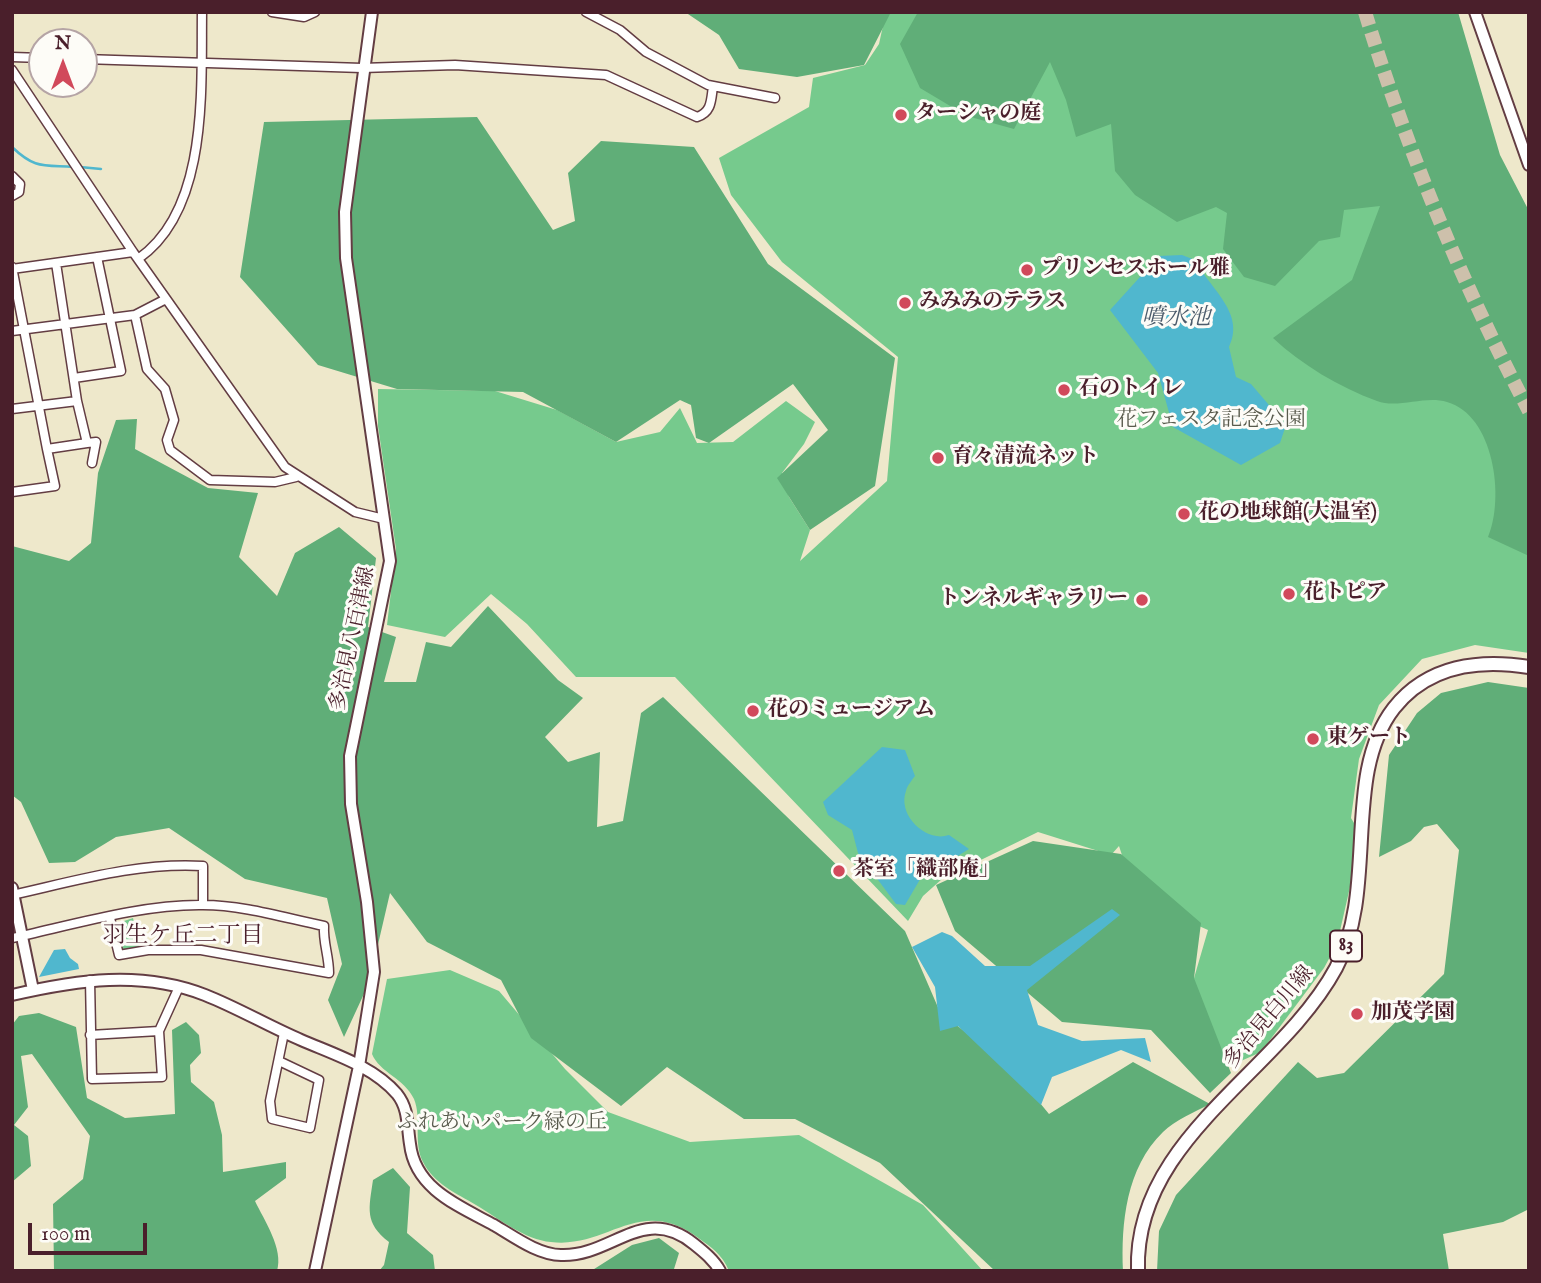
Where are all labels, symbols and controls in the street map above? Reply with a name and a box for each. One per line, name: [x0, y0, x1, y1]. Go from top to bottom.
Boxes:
north arrow: [28, 28, 98, 98]
text: N: [55, 32, 71, 56]
place label: ターシャの庭: [915, 102, 1041, 128]
marker: ターシャの庭: [893, 107, 909, 123]
place label: プリンセスホール雅: [1041, 257, 1230, 283]
marker: プリンセスホール雅: [1019, 262, 1035, 278]
place label: みみみのテラス: [919, 290, 1066, 316]
marker: みみみのテラス: [897, 295, 913, 311]
water label: 噴水池: [1142, 305, 1210, 333]
place label: 石のトイレ: [1078, 377, 1183, 403]
marker: 石のトイレ: [1056, 382, 1072, 398]
park label: 花フェスタ記念公園: [1117, 408, 1305, 434]
place label: 育々清流ネット: [952, 445, 1099, 471]
marker: 育々清流ネット: [930, 450, 946, 466]
place label: 花の地球館(大温室): [1198, 501, 1377, 527]
marker: 花の地球館(大温室): [1176, 506, 1192, 522]
street label: 多治見八百津線: [326, 564, 382, 714]
place label: 花トピア: [1303, 581, 1387, 607]
marker: 花トピア: [1281, 586, 1297, 602]
place label: トンネルギャラリー: [939, 587, 1128, 613]
marker: トンネルギャラリー: [1134, 592, 1150, 608]
place label: 花のミュージアム: [767, 698, 935, 724]
marker: 花のミュージアム: [745, 703, 761, 719]
place label: 東ゲート: [1327, 726, 1411, 752]
marker: 東ゲート: [1305, 731, 1321, 747]
place label: 茶室「織部庵」: [853, 858, 1000, 884]
marker: 茶室「織部庵」: [831, 863, 847, 879]
district label: 羽生ケ丘二丁目: [103, 923, 263, 951]
road number: 83: [1330, 930, 1362, 962]
street label: 多治見白川線: [1220, 962, 1320, 1074]
place label: 加茂学園: [1371, 1001, 1455, 1027]
marker: 加茂学園: [1349, 1006, 1365, 1022]
park label: ふれあいパーク緑の丘: [397, 1111, 607, 1137]
scale bar: [32, 1210, 150, 1254]
text: 100 m: [41, 1221, 90, 1248]

